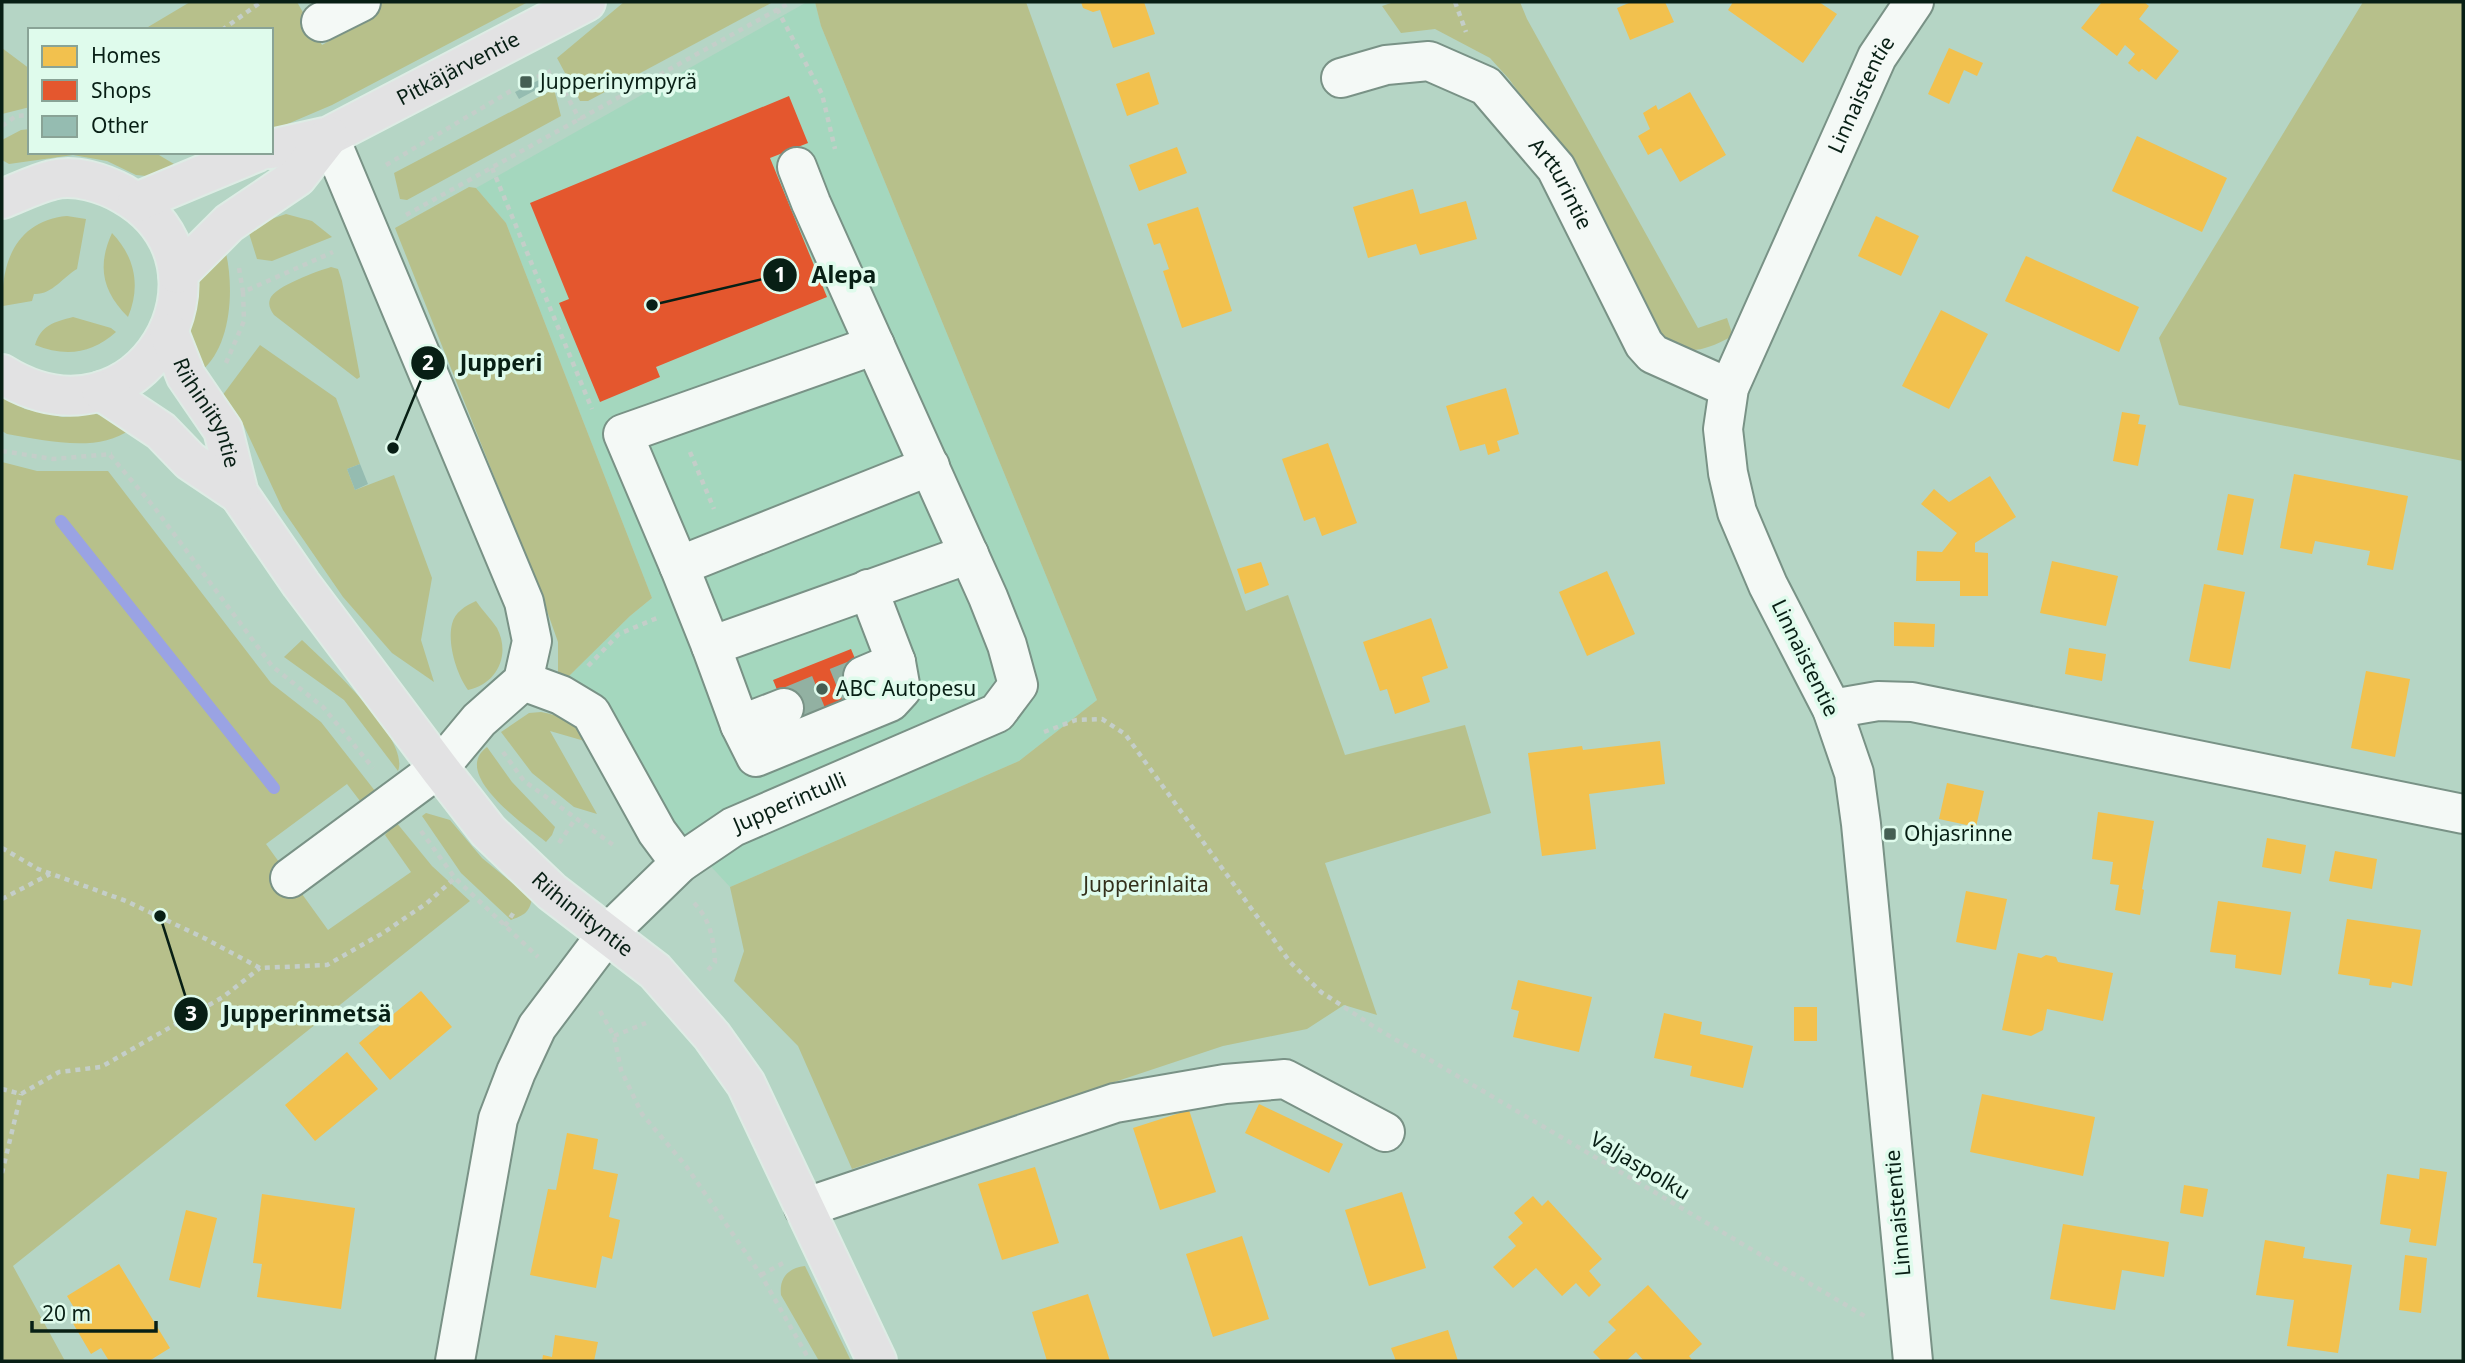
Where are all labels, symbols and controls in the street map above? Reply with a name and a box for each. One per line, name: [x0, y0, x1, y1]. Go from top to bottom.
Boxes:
street label: Pitkäjärventie: [391, 24, 524, 111]
legend: [28, 28, 273, 154]
street label: Linnaistentie: [1821, 30, 1900, 158]
text: Homes: [91, 41, 161, 69]
place label: Jupperinympyrä: [538, 67, 697, 95]
marker: Jupperinympyrä: [518, 74, 534, 90]
text: Shops: [91, 76, 151, 104]
text: Other: [91, 111, 149, 139]
street label: Artturintie: [1523, 131, 1599, 234]
callout: Alepa: [762, 253, 890, 297]
text: Alepa: [812, 258, 876, 290]
text: 1: [774, 260, 786, 288]
callout: Jupperi: [411, 341, 556, 385]
text: Jupperi: [458, 346, 542, 378]
text: 2: [422, 348, 434, 376]
street label: Riihiniityntie: [167, 353, 247, 470]
street label: Linnaistentie: [1766, 594, 1846, 721]
place label: ABC Autopesu: [836, 674, 976, 702]
marker: ABC Autopesu: [814, 681, 830, 697]
street label: Jupperintulli: [727, 765, 850, 839]
place label: Ohjasrinne: [1904, 819, 2013, 847]
marker: Ohjasrinne: [1882, 826, 1898, 842]
street label: Riihiniityntie: [526, 865, 640, 963]
park label: Jupperinlaita: [1081, 870, 1209, 898]
callout: Jupperinmetsä: [174, 992, 406, 1036]
text: Jupperinmetsä: [221, 997, 391, 1029]
text: 3: [185, 999, 197, 1027]
street label: Valjaspolku: [1585, 1124, 1696, 1206]
street label: Linnaistentie: [1878, 1149, 1916, 1278]
scale bar: [32, 1290, 156, 1334]
text: 20 m: [42, 1299, 91, 1327]

